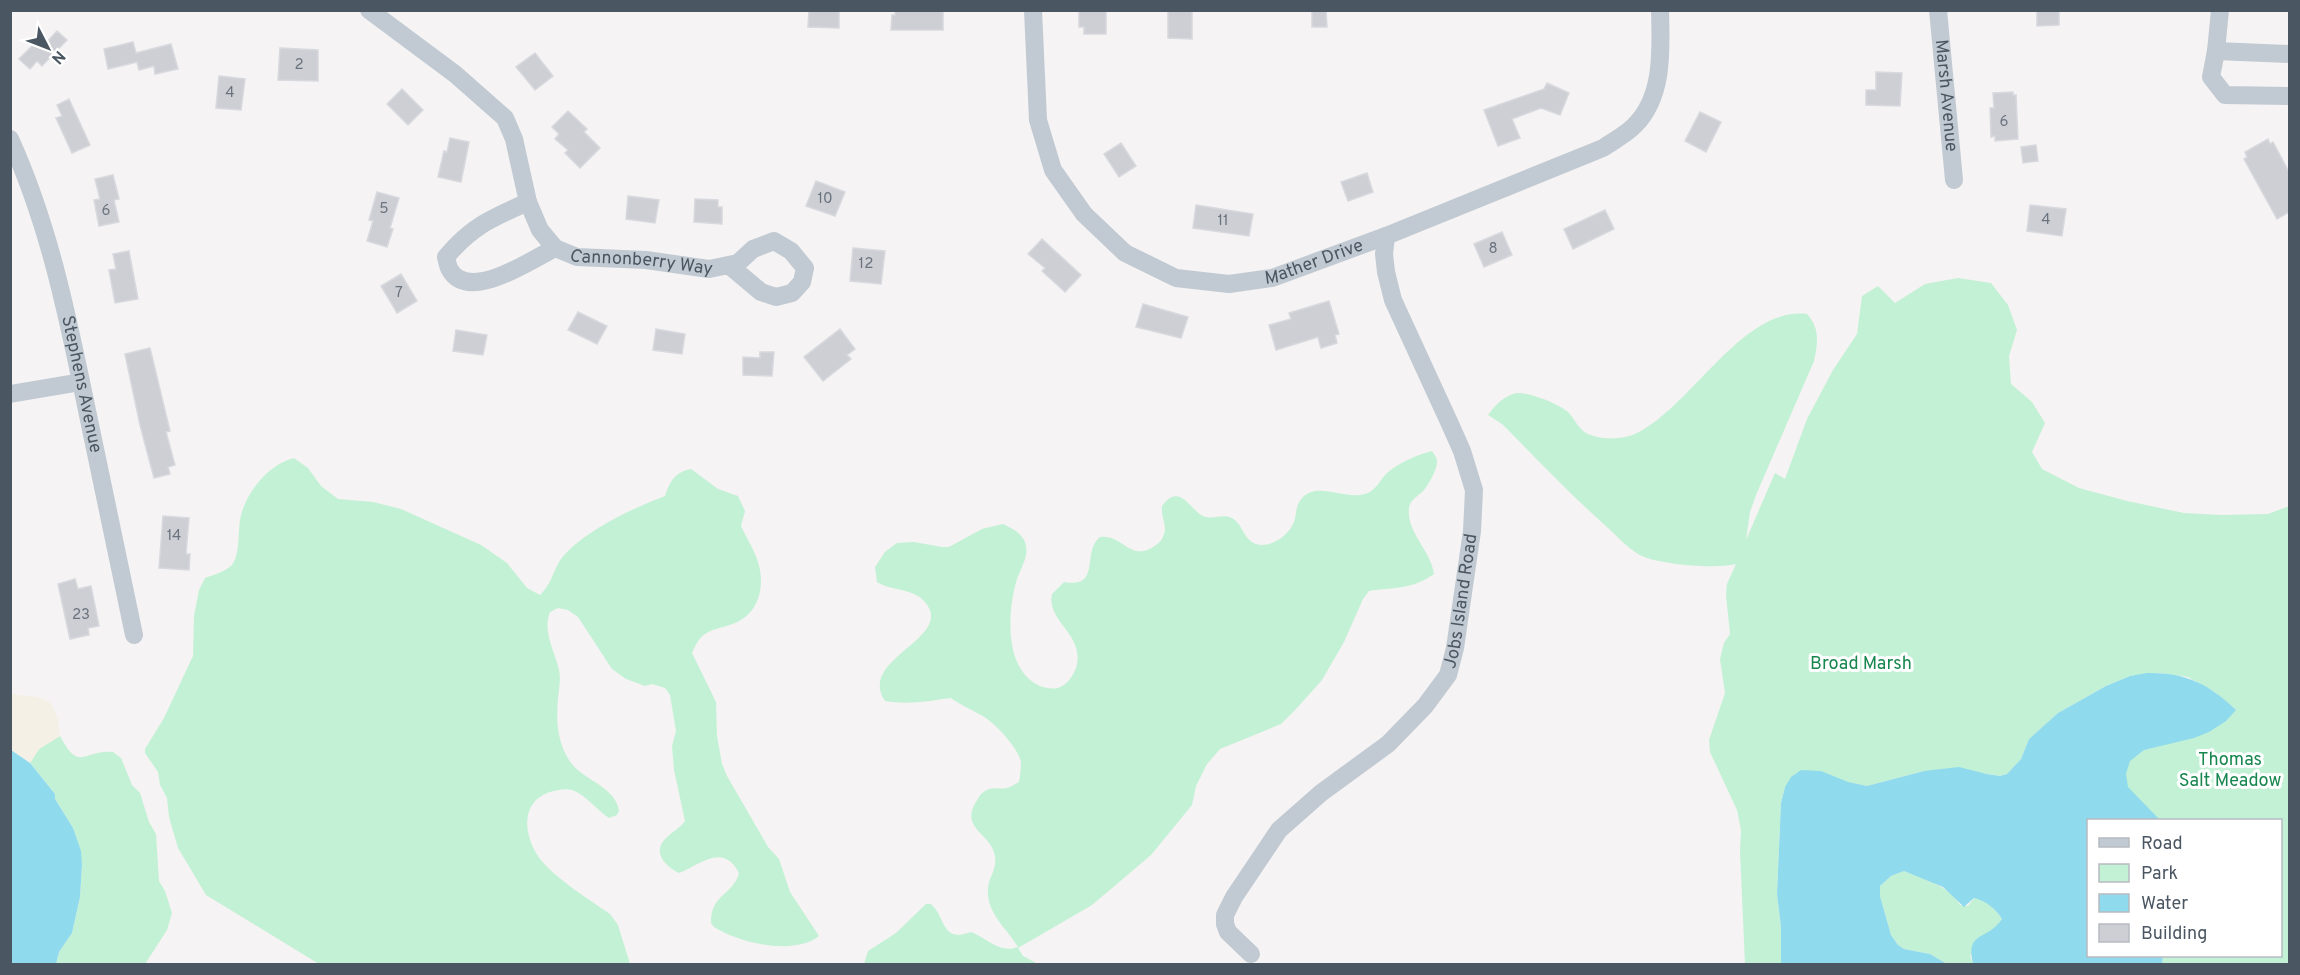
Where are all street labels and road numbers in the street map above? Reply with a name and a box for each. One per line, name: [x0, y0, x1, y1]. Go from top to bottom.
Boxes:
street label: Marsh Avenue: [1929, 38, 1963, 153]
street label: Mather Drive: [1263, 234, 1367, 290]
street label: Cannonberry Way: [566, 244, 714, 281]
street label: Stephens Avenue: [56, 313, 107, 455]
street label: Jobs Island Road: [1439, 532, 1483, 671]

